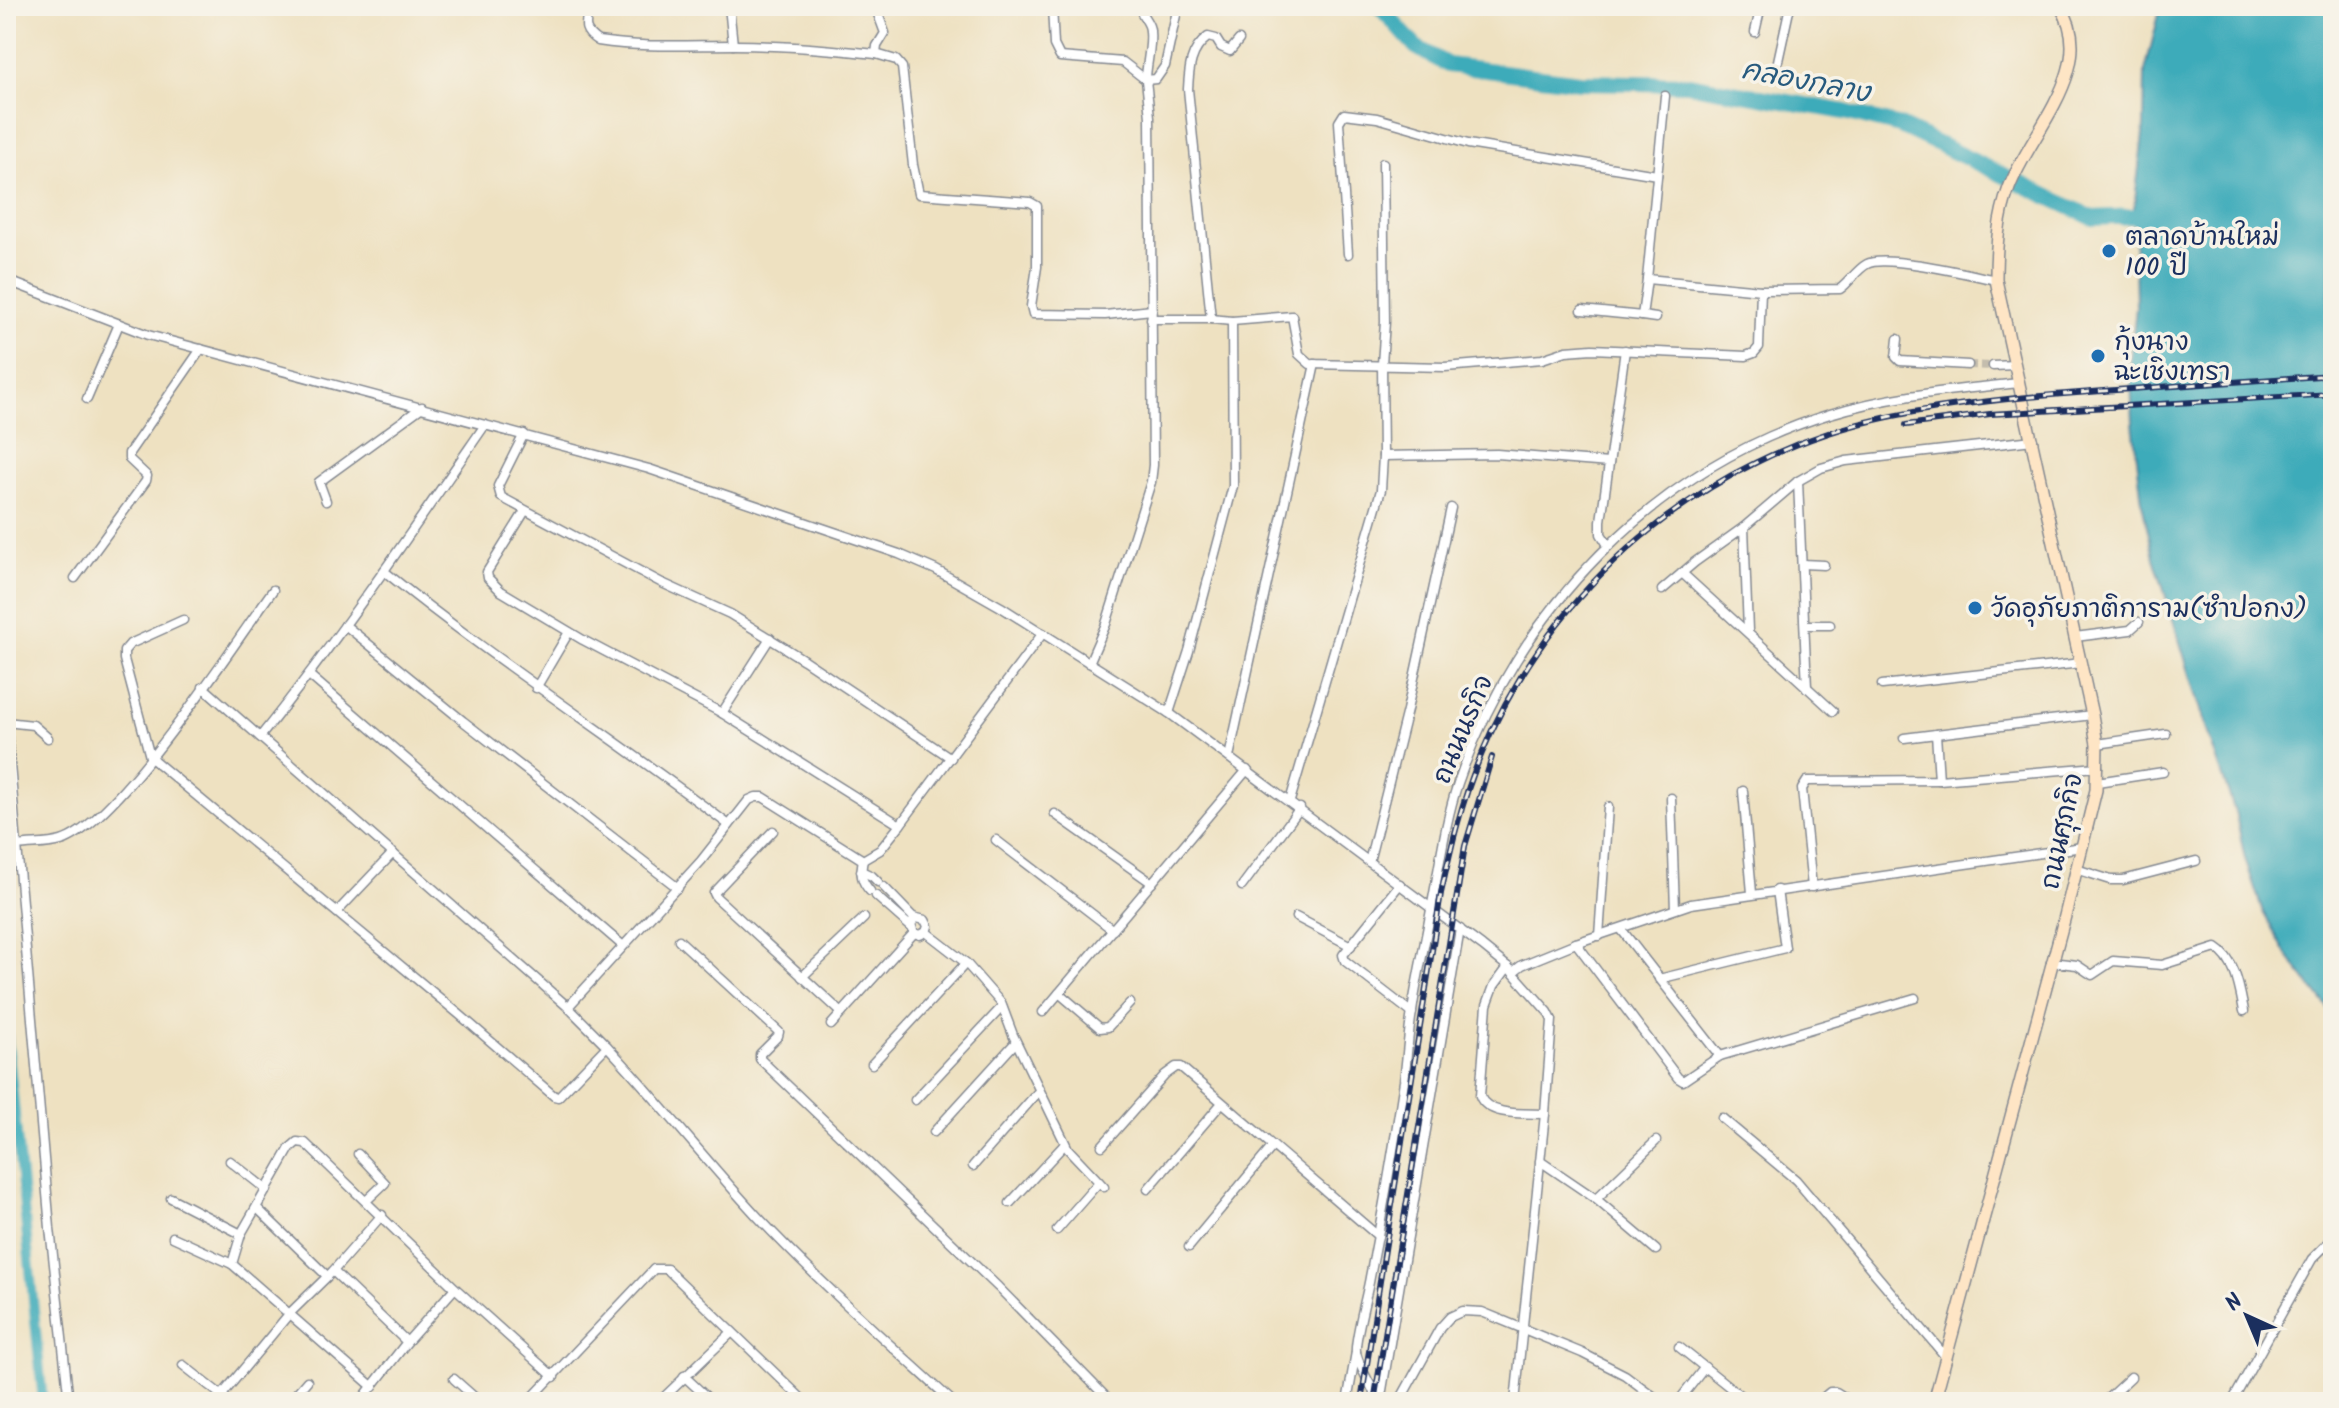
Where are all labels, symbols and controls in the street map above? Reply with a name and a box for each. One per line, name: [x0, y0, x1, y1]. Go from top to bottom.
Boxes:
water label: คลองกลาง: [1738, 48, 1876, 117]
place label: ตลาดบ้านใหม่ 100 ปี: [2125, 217, 2279, 289]
marker: ตลาดบ้านใหม่ 100 ปี: [2100, 242, 2118, 260]
place label: กุ้งนาง ฉะเชิงเทรา: [2114, 322, 2230, 394]
marker: กุ้งนาง ฉะเชิงเทรา: [2089, 347, 2107, 365]
place label: วัดอุภัยภาติการาม(ซำปอกง): [1991, 589, 2307, 631]
marker: วัดอุภัยภาติการาม(ซำปอกง): [1966, 599, 1984, 617]
street label: ถนนนรกิจ: [1422, 669, 1506, 791]
street label: ถนนศุภกิจ: [2030, 769, 2096, 893]
north arrow: [2207, 1276, 2287, 1356]
text: N: [2218, 1286, 2252, 1321]

